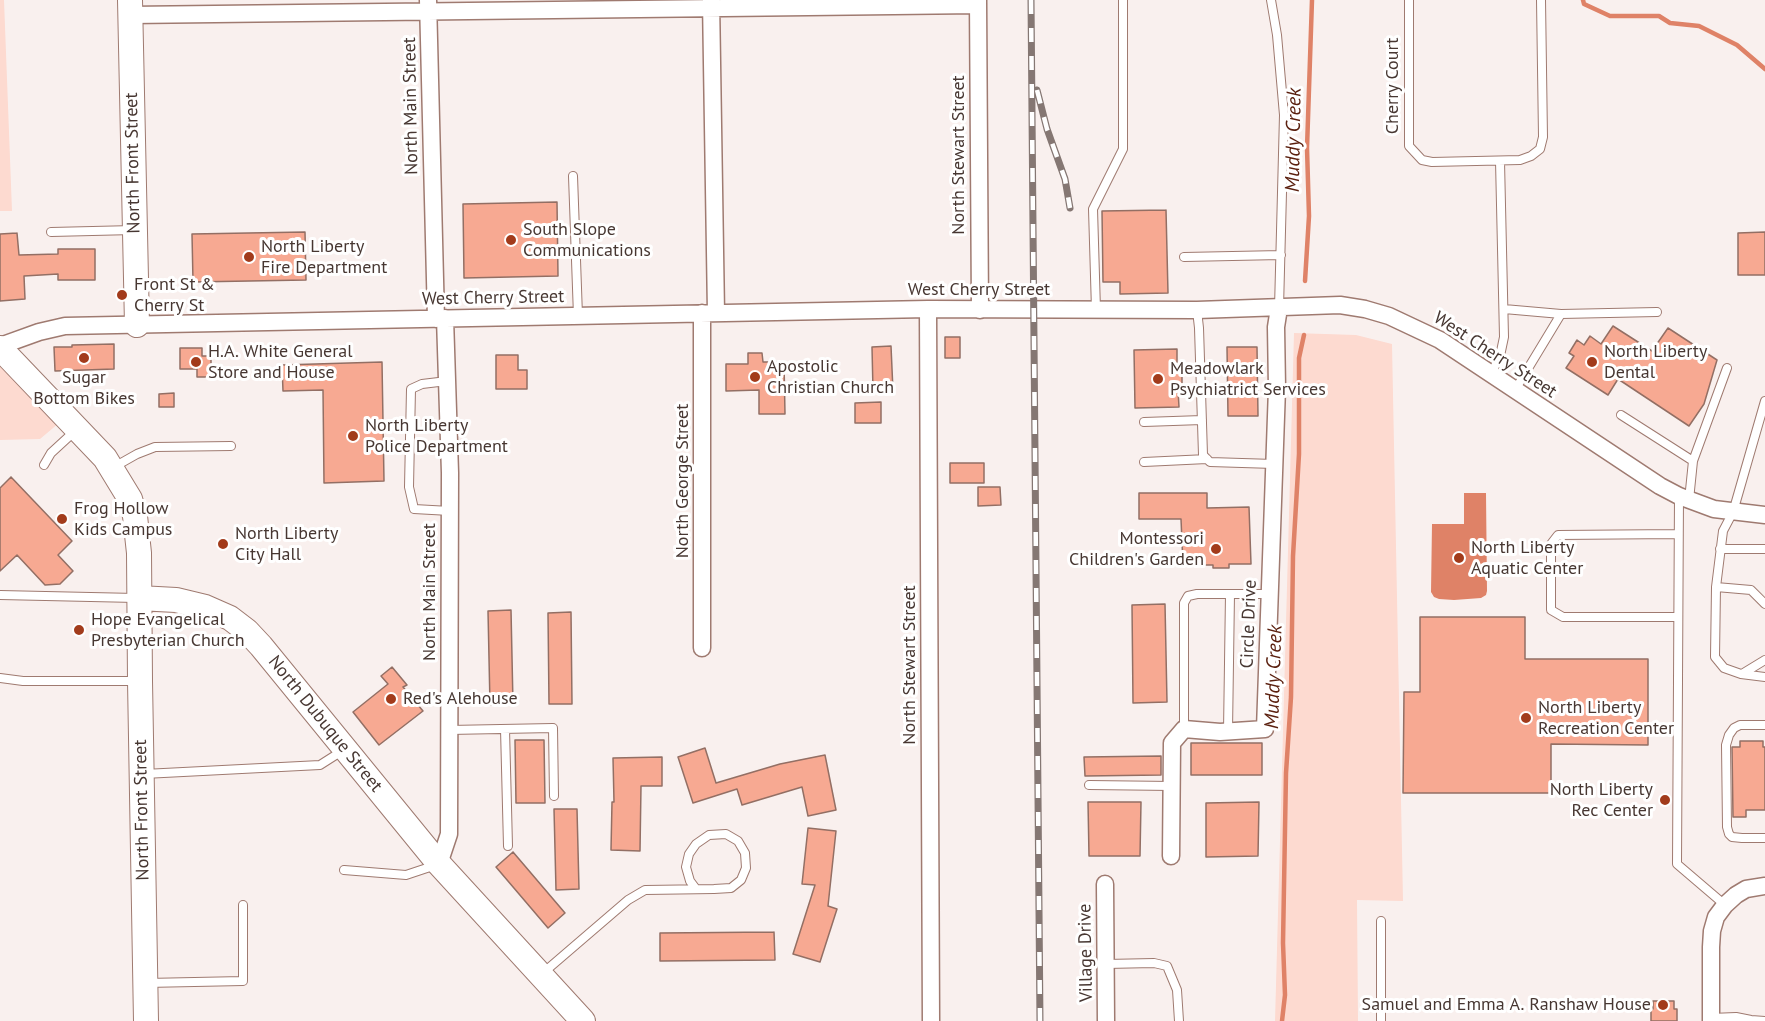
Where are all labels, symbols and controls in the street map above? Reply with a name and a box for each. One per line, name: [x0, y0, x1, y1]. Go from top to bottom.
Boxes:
street label: North Main Street: [399, 37, 423, 175]
street label: Cherry Court: [1382, 38, 1404, 134]
street label: North Stewart Street: [948, 75, 970, 235]
water label: Muddy Creek: [1281, 88, 1307, 192]
street label: North Front Street: [121, 92, 145, 234]
place label: South Slope Communications: [523, 219, 651, 262]
marker: South Slope Communications: [504, 233, 518, 247]
place label: North Liberty Fire Department: [261, 236, 387, 278]
marker: North Liberty Fire Department: [242, 250, 256, 264]
place label: Front St & Cherry St: [134, 274, 215, 316]
street label: West Cherry Street: [908, 279, 1050, 301]
street label: West Cherry Street: [422, 286, 564, 310]
marker: Front St & Cherry St: [115, 288, 129, 302]
street label: West Cherry Street: [1429, 307, 1561, 403]
place label: H.A. White General Store and House: [208, 341, 353, 384]
place label: North Liberty Dental: [1604, 341, 1707, 384]
marker: Sugar Bottom Bikes: [77, 351, 91, 365]
marker: H.A. White General Store and House: [189, 355, 203, 369]
marker: North Liberty Dental: [1585, 355, 1599, 369]
place label: Apostolic Christian Church: [767, 356, 894, 398]
place label: Meadowlark Psychiatrict Services: [1170, 358, 1326, 400]
place label: Sugar Bottom Bikes: [33, 367, 135, 410]
marker: Apostolic Christian Church: [748, 370, 762, 384]
marker: Meadowlark Psychiatrict Services: [1151, 372, 1165, 386]
street label: North George Street: [672, 404, 694, 558]
place label: North Liberty Police Department: [365, 415, 508, 458]
marker: North Liberty Police Department: [346, 429, 360, 443]
place label: Frog Hollow Kids Campus: [74, 498, 172, 540]
marker: Frog Hollow Kids Campus: [55, 512, 69, 526]
place label: North Liberty City Hall: [235, 523, 338, 566]
street label: North Main Street: [419, 523, 441, 661]
place label: Montessori Children's Garden: [1069, 528, 1204, 570]
marker: North Liberty City Hall: [216, 537, 230, 551]
place label: North Liberty Aquatic Center: [1471, 537, 1583, 580]
marker: Montessori Children's Garden: [1209, 542, 1223, 556]
marker: North Liberty Aquatic Center: [1452, 551, 1466, 565]
street label: Circle Drive: [1237, 579, 1261, 669]
street label: North Stewart Street: [899, 585, 921, 745]
place label: Hope Evangelical Presbyterian Church: [91, 609, 245, 652]
marker: Hope Evangelical Presbyterian Church: [72, 623, 86, 637]
water label: Muddy Creek: [1260, 625, 1288, 729]
street label: North Dubuque Street: [263, 651, 387, 797]
place label: Red's Alehouse: [403, 688, 518, 710]
marker: Red's Alehouse: [384, 692, 398, 706]
place label: North Liberty Recreation Center: [1538, 697, 1674, 740]
marker: North Liberty Recreation Center: [1519, 711, 1533, 725]
street label: North Front Street: [130, 739, 154, 881]
place label: North Liberty Rec Center: [1550, 779, 1653, 822]
marker: North Liberty Rec Center: [1658, 793, 1672, 807]
street label: Village Drive: [1074, 904, 1098, 1002]
place label: Samuel and Emma A. Ranshaw House: [1362, 994, 1651, 1016]
marker: Samuel and Emma A. Ranshaw House: [1656, 998, 1670, 1012]

